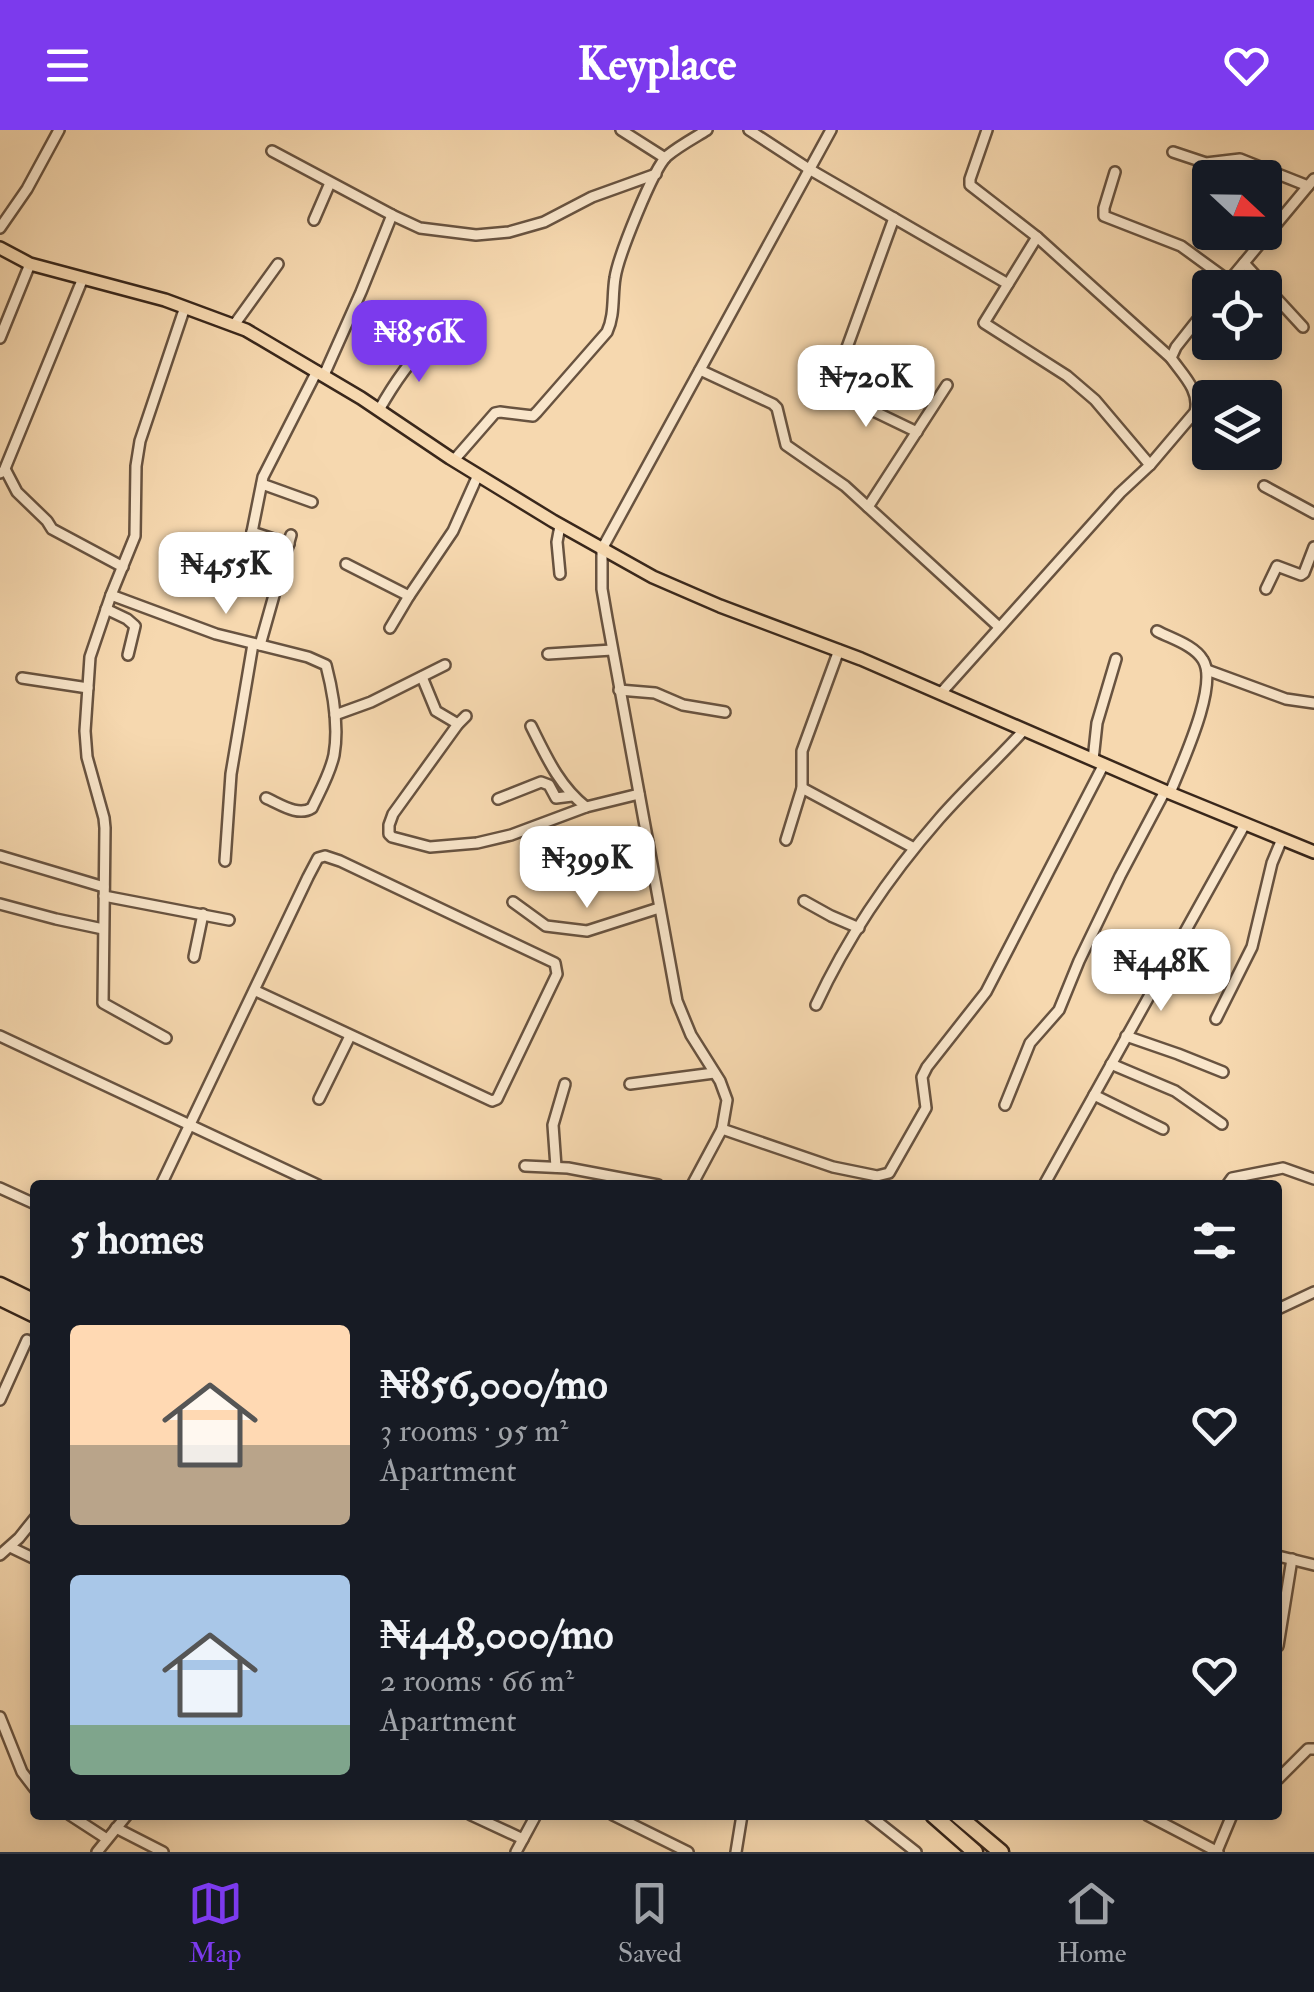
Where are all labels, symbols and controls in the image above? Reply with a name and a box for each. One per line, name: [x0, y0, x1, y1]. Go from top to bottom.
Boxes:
text: Keyplace: [578, 37, 736, 93]
icon: menu: [40, 38, 95, 93]
icon: heart: [1219, 38, 1274, 93]
north arrow: [1192, 160, 1282, 250]
map controls: [1192, 160, 1282, 470]
button: locate: [1192, 270, 1282, 360]
pin: ₦856K: [349, 300, 489, 385]
text: ₦856K: [374, 312, 464, 352]
pin: ₦720K: [796, 345, 936, 430]
text: ₦720K: [820, 357, 912, 397]
button: layers: [1192, 380, 1282, 470]
pin: ₦455K: [156, 532, 296, 617]
text: ₦455K: [181, 544, 271, 584]
pin: ₦399K: [517, 826, 657, 911]
text: ₦399K: [542, 838, 632, 878]
pin: ₦448K: [1091, 929, 1231, 1014]
text: ₦448K: [1114, 941, 1208, 981]
icon: filters: [1187, 1213, 1242, 1268]
text: 5 homes: [70, 1214, 204, 1266]
text: ₦856,000/mo: [380, 1359, 608, 1411]
icon: home: [150, 1365, 270, 1485]
icon: heart: [1187, 1398, 1242, 1453]
text: 3 rooms · 95 m²: [380, 1411, 568, 1451]
text: Apartment: [380, 1451, 517, 1491]
text: ₦448,000/mo: [380, 1609, 613, 1661]
icon: home: [150, 1615, 270, 1735]
icon: heart: [1187, 1648, 1242, 1703]
text: 2 rooms · 66 m²: [380, 1661, 574, 1701]
text: Apartment: [380, 1701, 517, 1741]
tab: Map: [188, 1876, 243, 1971]
tab: Saved: [618, 1876, 682, 1971]
tab: Home: [1057, 1876, 1126, 1971]

